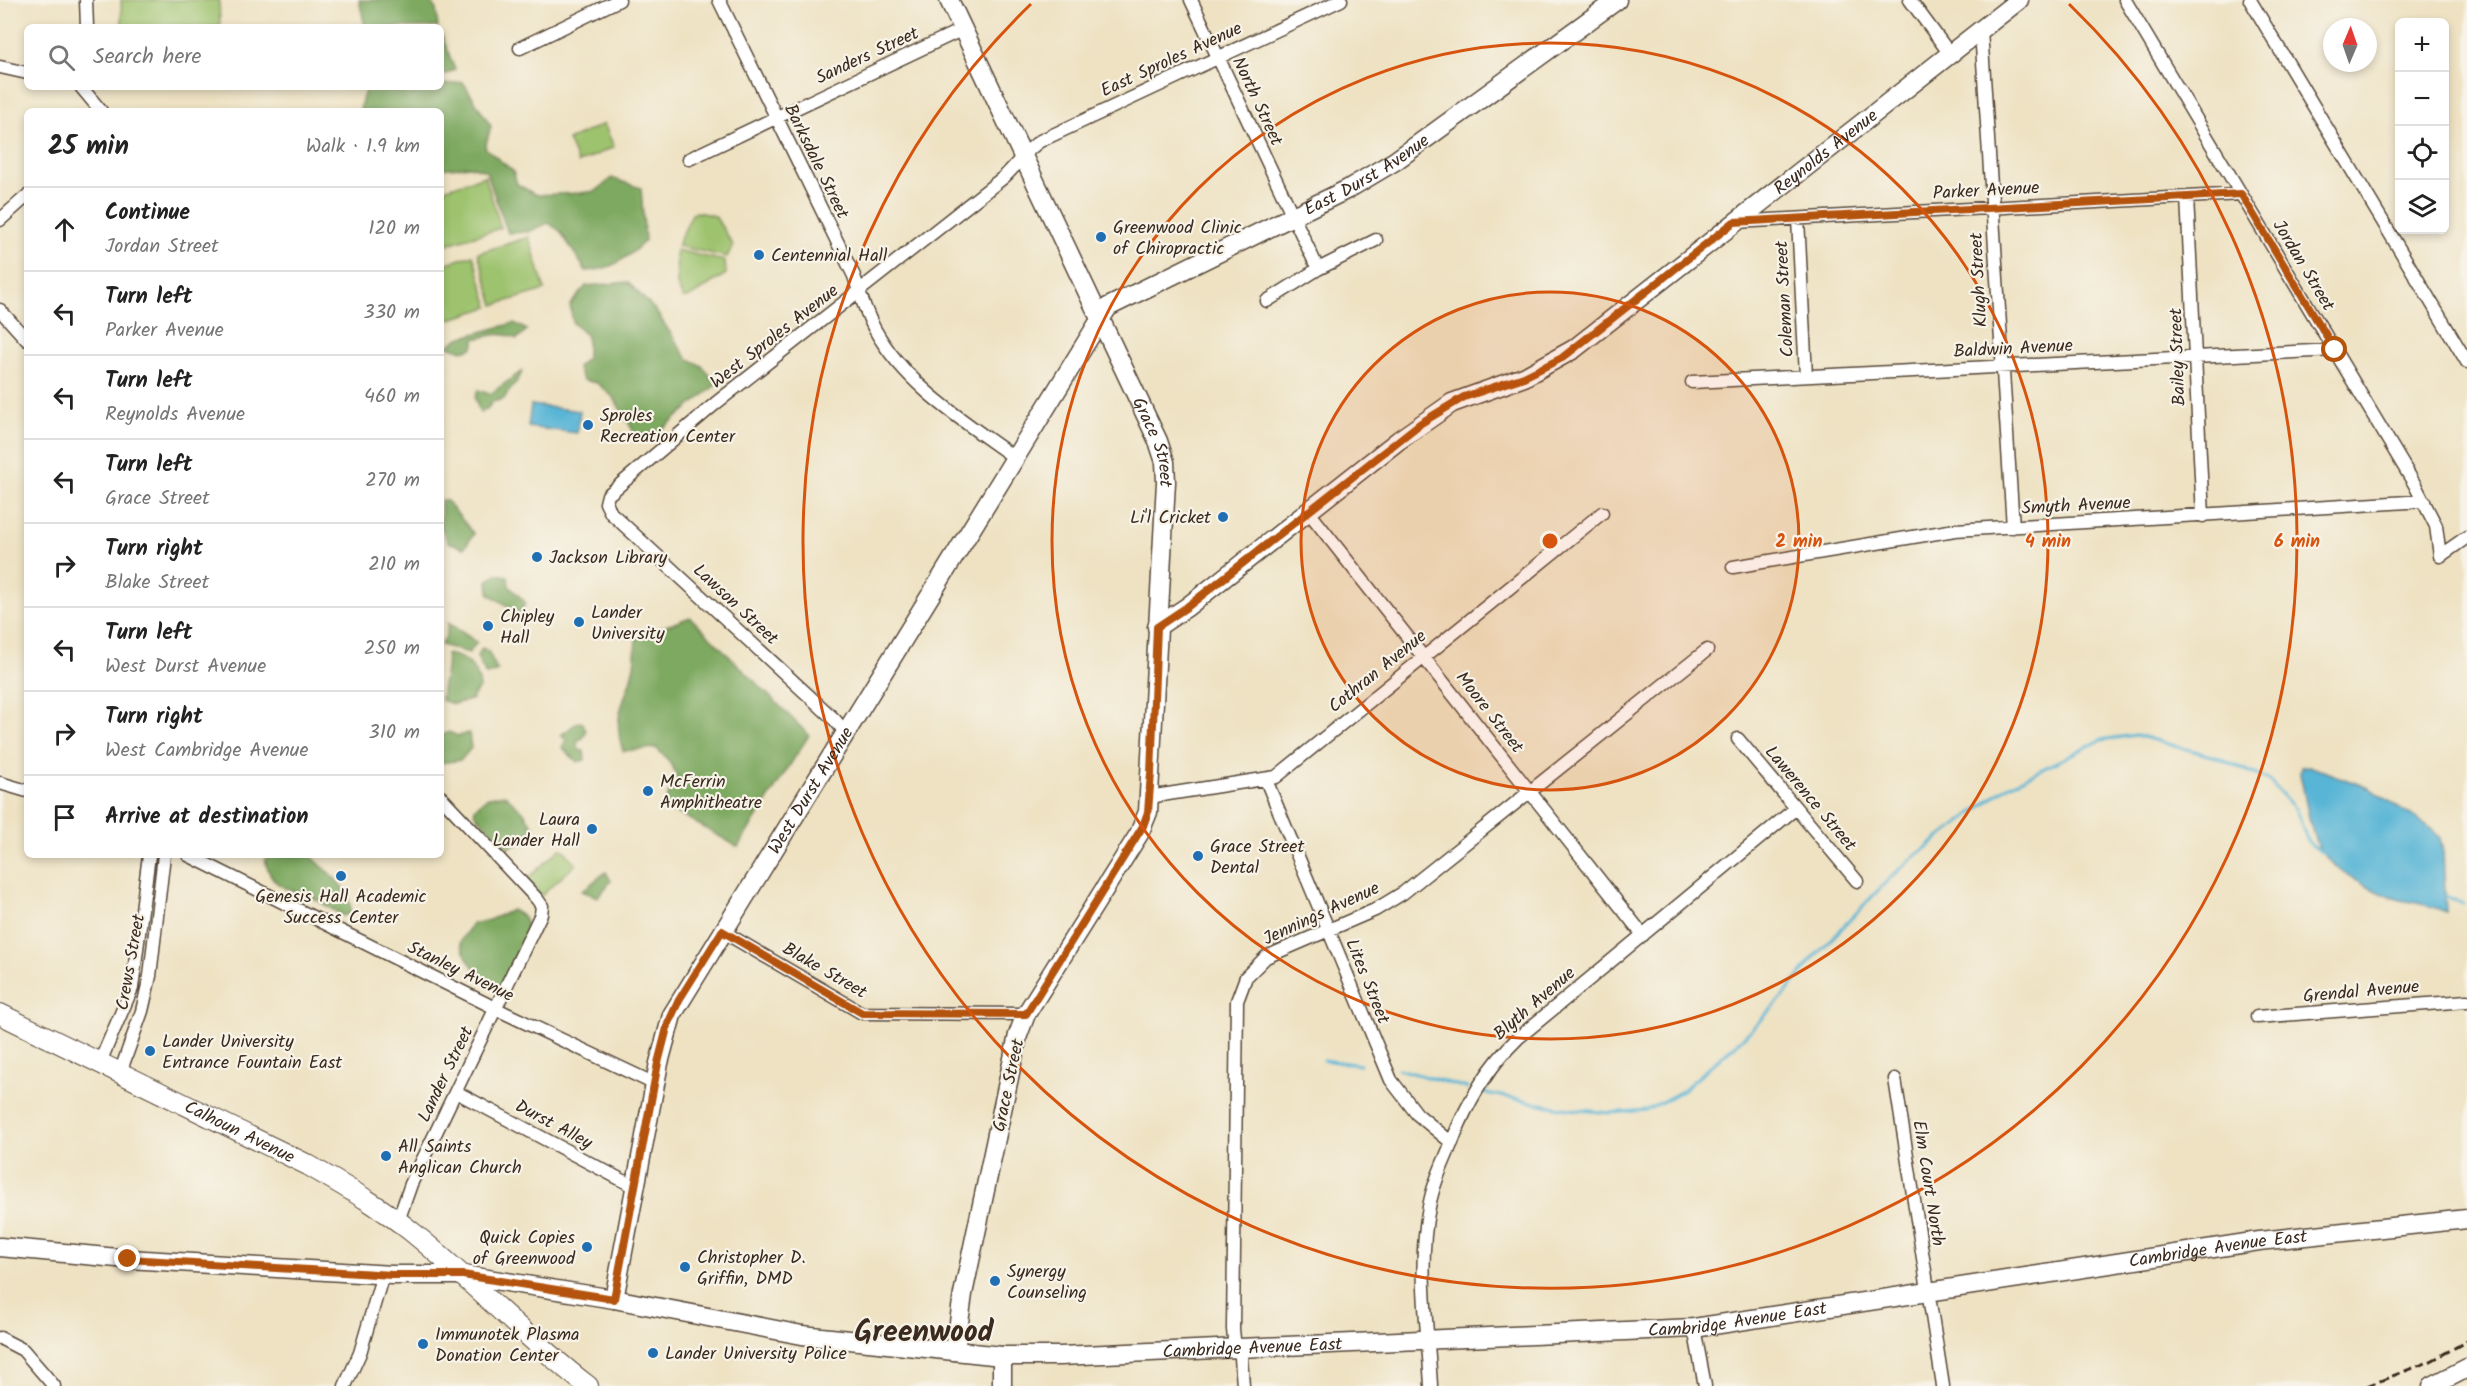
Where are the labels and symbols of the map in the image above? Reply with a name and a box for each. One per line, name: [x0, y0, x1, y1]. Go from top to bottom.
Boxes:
street label: East Sproles Avenue: [1096, 15, 1247, 106]
north arrow: [2323, 18, 2377, 72]
street label: Sanders Street: [811, 19, 925, 93]
street label: North Street: [1223, 52, 1290, 152]
street label: Barksdale Street: [775, 99, 856, 225]
street label: Reynolds Avenue: [1768, 103, 1885, 203]
street label: East Durst Avenue: [1299, 127, 1436, 225]
street label: Parker Avenue: [1932, 174, 2040, 209]
place label: Greenwood Clinic of Chiropractic: [1113, 214, 1242, 264]
street label: Jordan Street: [2264, 214, 2342, 318]
marker: Greenwood Clinic of Chiropractic: [1094, 230, 1108, 244]
street label: Klugh Street: [1962, 231, 1996, 328]
street label: Coleman Street: [1768, 239, 1803, 358]
place label: Centennial Hall: [771, 242, 888, 271]
marker: Centennial Hall: [752, 248, 766, 262]
street label: West Sproles Avenue: [704, 278, 846, 397]
street label: Bailey Street: [2162, 306, 2195, 406]
street label: Baldwin Avenue: [1953, 332, 2074, 367]
route start: [2321, 336, 2347, 362]
street label: Grace Street: [1123, 393, 1179, 489]
place label: Sproles Recreation Center: [600, 402, 736, 452]
marker: Sproles Recreation Center: [581, 418, 595, 432]
street label: Smyth Avenue: [2021, 489, 2131, 524]
place label: Li'l Cricket: [1130, 504, 1212, 533]
marker: Li'l Cricket: [1216, 510, 1230, 524]
text: 2 min: [1776, 528, 1822, 557]
text: 4 min: [2025, 528, 2071, 557]
text: 6 min: [2274, 528, 2320, 557]
centre of rings: [1540, 531, 1560, 551]
place label: Jackson Library: [549, 544, 668, 573]
marker: Jackson Library: [530, 550, 544, 564]
street label: Lawson Street: [685, 557, 785, 653]
place label: Lander University: [591, 599, 665, 649]
place label: Chipley Hall: [500, 603, 555, 653]
marker: Lander University: [572, 615, 586, 629]
marker: Chipley Hall: [481, 619, 495, 633]
street label: Cothran Avenue: [1322, 623, 1434, 721]
street label: Moore Street: [1447, 666, 1531, 761]
street label: West Durst Avenue: [761, 722, 862, 860]
street label: Lawerence Street: [1757, 739, 1864, 859]
place label: McFerrin Amphitheatre: [660, 768, 762, 818]
marker: McFerrin Amphitheatre: [641, 784, 655, 798]
place label: Laura Lander Hall: [493, 806, 581, 856]
marker: Laura Lander Hall: [585, 822, 599, 836]
place label: Grace Street Dental: [1210, 833, 1305, 883]
marker: Grace Street Dental: [1191, 849, 1205, 863]
marker: Genesis Hall Academic Success Center: [334, 869, 348, 883]
street label: Jennings Avenue: [1258, 875, 1385, 954]
place label: Genesis Hall Academic Success Center: [255, 883, 427, 933]
street label: Crews Street: [109, 911, 154, 1013]
street label: Stanley Avenue: [402, 934, 519, 1011]
street label: Blake Street: [776, 935, 873, 1008]
street label: Lites Street: [1336, 935, 1397, 1030]
street label: Blyth Avenue: [1487, 960, 1583, 1048]
street label: Grendal Avenue: [2302, 973, 2421, 1012]
street label: Lander Street: [411, 1021, 483, 1128]
place label: Lander University Entrance Fountain East: [162, 1028, 343, 1078]
street label: Grace Street: [985, 1035, 1034, 1134]
marker: Lander University Entrance Fountain East: [143, 1044, 157, 1058]
street label: Calhoun Avenue: [179, 1093, 299, 1172]
street label: Durst Alley: [509, 1093, 598, 1158]
street label: Elm Court North: [1903, 1118, 1952, 1248]
place label: All Saints Anglican Church: [398, 1133, 522, 1183]
marker: All Saints Anglican Church: [379, 1149, 393, 1163]
street label: Cambridge Avenue East: [2127, 1223, 2310, 1277]
place label: Quick Copies of Greenwood: [473, 1224, 576, 1274]
marker: Quick Copies of Greenwood: [580, 1240, 594, 1254]
place label: Christopher D. Griffin, DMD: [697, 1244, 806, 1294]
route end: [114, 1245, 140, 1271]
place label: Synergy Counseling: [1007, 1258, 1087, 1308]
marker: Christopher D. Griffin, DMD: [678, 1260, 692, 1274]
marker: Synergy Counseling: [988, 1274, 1002, 1288]
street label: Cambridge Avenue East: [1647, 1295, 1830, 1346]
district label: Greenwood: [854, 1309, 995, 1357]
place label: Immunotek Plasma Donation Center: [435, 1321, 579, 1371]
street label: Cambridge Avenue East: [1162, 1330, 1344, 1367]
marker: Immunotek Plasma Donation Center: [416, 1337, 430, 1351]
place label: Lander University Police: [665, 1340, 847, 1369]
marker: Lander University Police: [646, 1346, 660, 1360]

